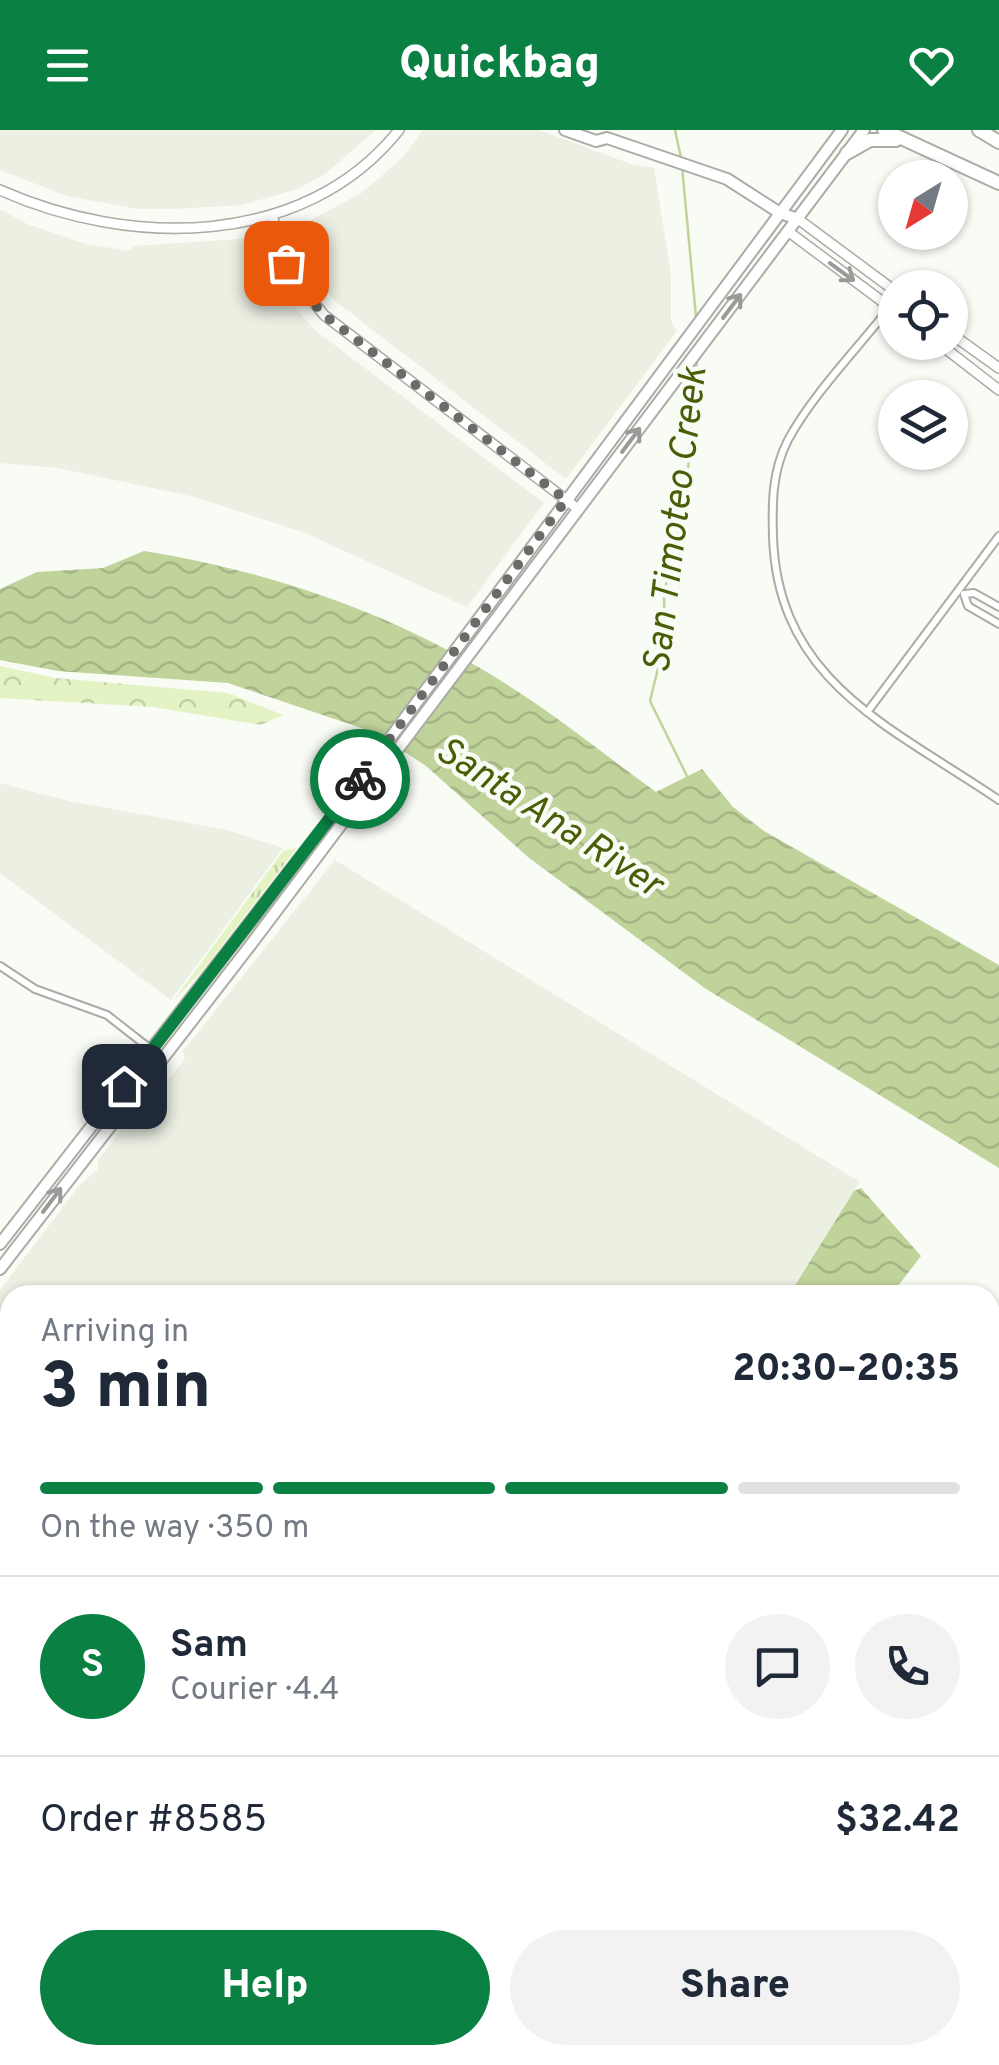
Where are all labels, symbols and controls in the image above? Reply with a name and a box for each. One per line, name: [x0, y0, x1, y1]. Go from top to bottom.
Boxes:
text: Quickbag: [399, 37, 600, 94]
icon: menu: [40, 38, 95, 93]
icon: heart: [904, 38, 959, 93]
north arrow: [878, 160, 968, 250]
map controls: [878, 160, 968, 470]
pin: [244, 221, 329, 306]
icon: bag: [259, 236, 314, 291]
one-way arrow: [827, 261, 855, 282]
button: locate: [878, 270, 968, 360]
one-way arrow: [721, 293, 742, 320]
water label: San Timoteo Creek: [634, 364, 721, 676]
button: layers: [878, 380, 968, 470]
one-way arrow: [620, 427, 641, 454]
water label: Santa Ana River: [425, 727, 673, 912]
courier: [310, 729, 410, 829]
icon: bike: [333, 752, 388, 807]
pin: [82, 1044, 167, 1129]
icon: home: [97, 1059, 152, 1114]
one-way arrow: [41, 1188, 63, 1214]
text: Arriving in: [40, 1313, 189, 1353]
text: 20:30–20:35: [732, 1346, 960, 1395]
text: 3 min: [40, 1349, 211, 1431]
text: On the way · 350 m: [40, 1509, 309, 1549]
button: chat: [725, 1614, 830, 1719]
button: phone: [855, 1614, 960, 1719]
text: Sam: [170, 1622, 248, 1671]
text: S: [81, 1642, 104, 1691]
text: Courier · 4.4: [170, 1671, 339, 1711]
text: Order #8585: [40, 1797, 267, 1846]
text: $32.42: [835, 1797, 960, 1846]
button: Help: [40, 1930, 490, 2045]
button: Share: [510, 1930, 960, 2045]

